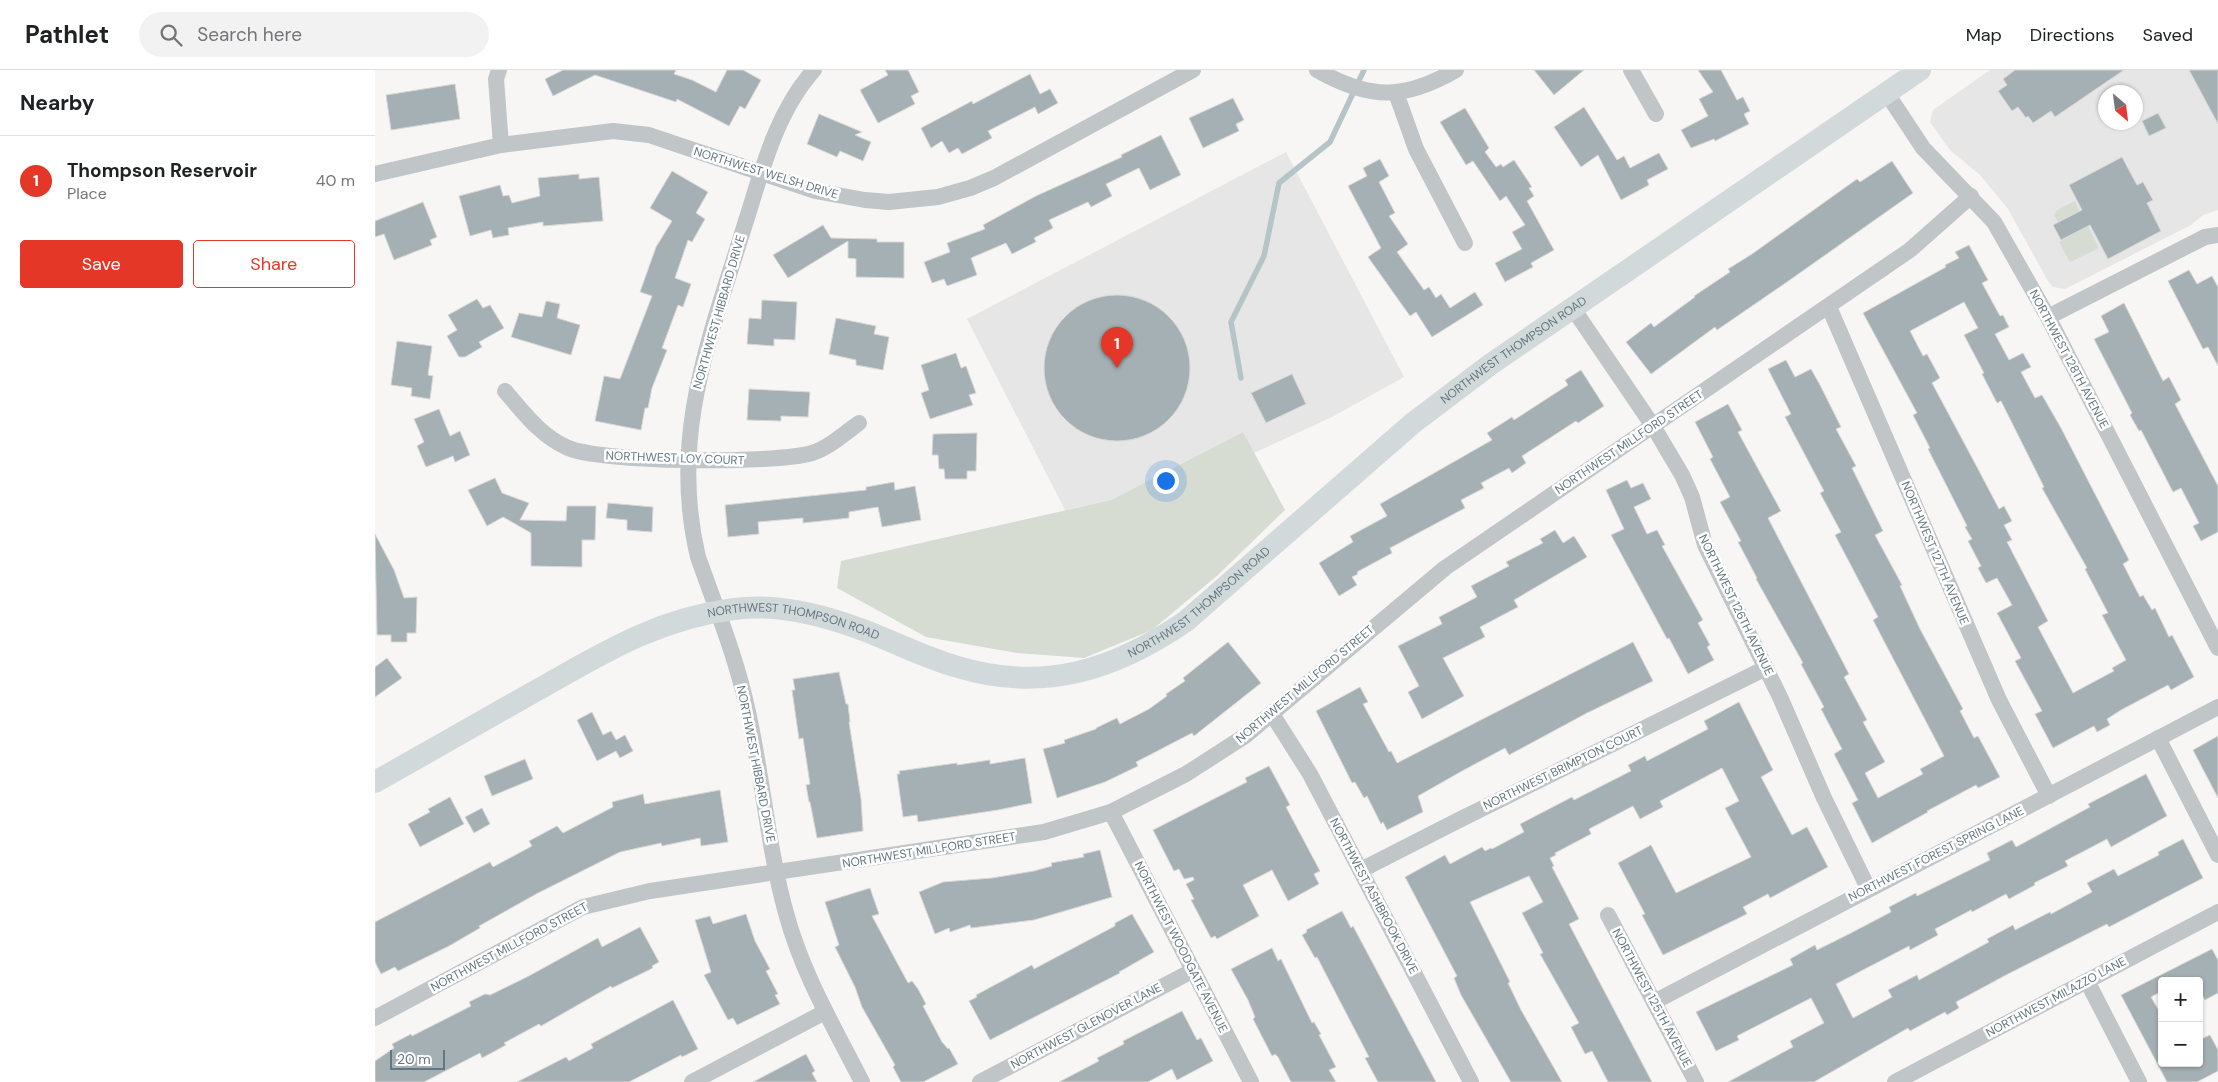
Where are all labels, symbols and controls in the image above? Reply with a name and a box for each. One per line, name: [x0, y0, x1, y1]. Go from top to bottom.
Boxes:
search box: [139, 12, 489, 57]
text: Pathlet: [25, 19, 109, 50]
icon: search: [157, 21, 185, 49]
text: Search here: [197, 22, 302, 47]
text: Map: [1966, 23, 2002, 47]
text: Directions: [2030, 23, 2115, 47]
text: Saved: [2143, 23, 2193, 47]
north arrow: [2098, 85, 2143, 130]
text: Nearby: [20, 89, 94, 117]
street label: NORTHWEST WELSH DRIVE: [692, 143, 840, 203]
text: Thompson Reservoir: [67, 158, 257, 183]
text: 1: [33, 170, 39, 191]
text: 40 m: [316, 170, 355, 191]
text: Place: [67, 183, 107, 204]
street label: NORTHWEST HIBBARD DRIVE: [689, 233, 749, 391]
button: Save: [20, 240, 183, 288]
button: Share: [193, 240, 355, 288]
street label: NORTHWEST 128TH AVENUE: [2026, 287, 2112, 431]
street label: NORTHWEST THOMPSON ROAD: [1437, 293, 1590, 407]
pin: 1: [1101, 327, 1133, 368]
street label: NORTHWEST MILLFORD STREET: [1552, 386, 1706, 498]
street label: NORTHWEST LOY COURT: [605, 448, 745, 468]
your location: [1153, 468, 1179, 494]
street label: NORTHWEST 127TH AVENUE: [1898, 479, 1973, 627]
street label: NORTHWEST 126TH AVENUE: [1695, 532, 1777, 678]
street label: NORTHWEST THOMPSON ROAD: [1125, 543, 1274, 662]
street label: NORTHWEST THOMPSON ROAD: [706, 599, 882, 644]
street label: NORTHWEST MILLFORD STREET: [1233, 621, 1378, 747]
street label: NORTHWEST HIBBARD DRIVE: [733, 684, 779, 844]
street label: NORTHWEST BRIMPTON COURT: [1481, 722, 1646, 814]
street label: NORTHWEST FOREST SPRING LANE: [1846, 803, 2027, 905]
street label: NORTHWEST ASHBROOK DRIVE: [1326, 815, 1422, 977]
street label: NORTHWEST MILLFORD STREET: [841, 828, 1017, 872]
street label: NORTHWEST WOODGATE AVENUE: [1131, 859, 1231, 1036]
street label: NORTHWEST MILLFORD STREET: [428, 899, 590, 995]
street label: NORTHWEST 125TH AVENUE: [1609, 926, 1696, 1070]
street label: NORTHWEST MILAZZO LANE: [1983, 953, 2129, 1041]
map controls: [2158, 977, 2203, 1067]
button: +: [2158, 977, 2203, 1022]
street label: NORTHWEST GLENOVER LANE: [1008, 979, 1164, 1073]
button: −: [2158, 1022, 2203, 1067]
scale bar: [390, 1047, 445, 1070]
text: 20 m: [397, 1050, 431, 1068]

